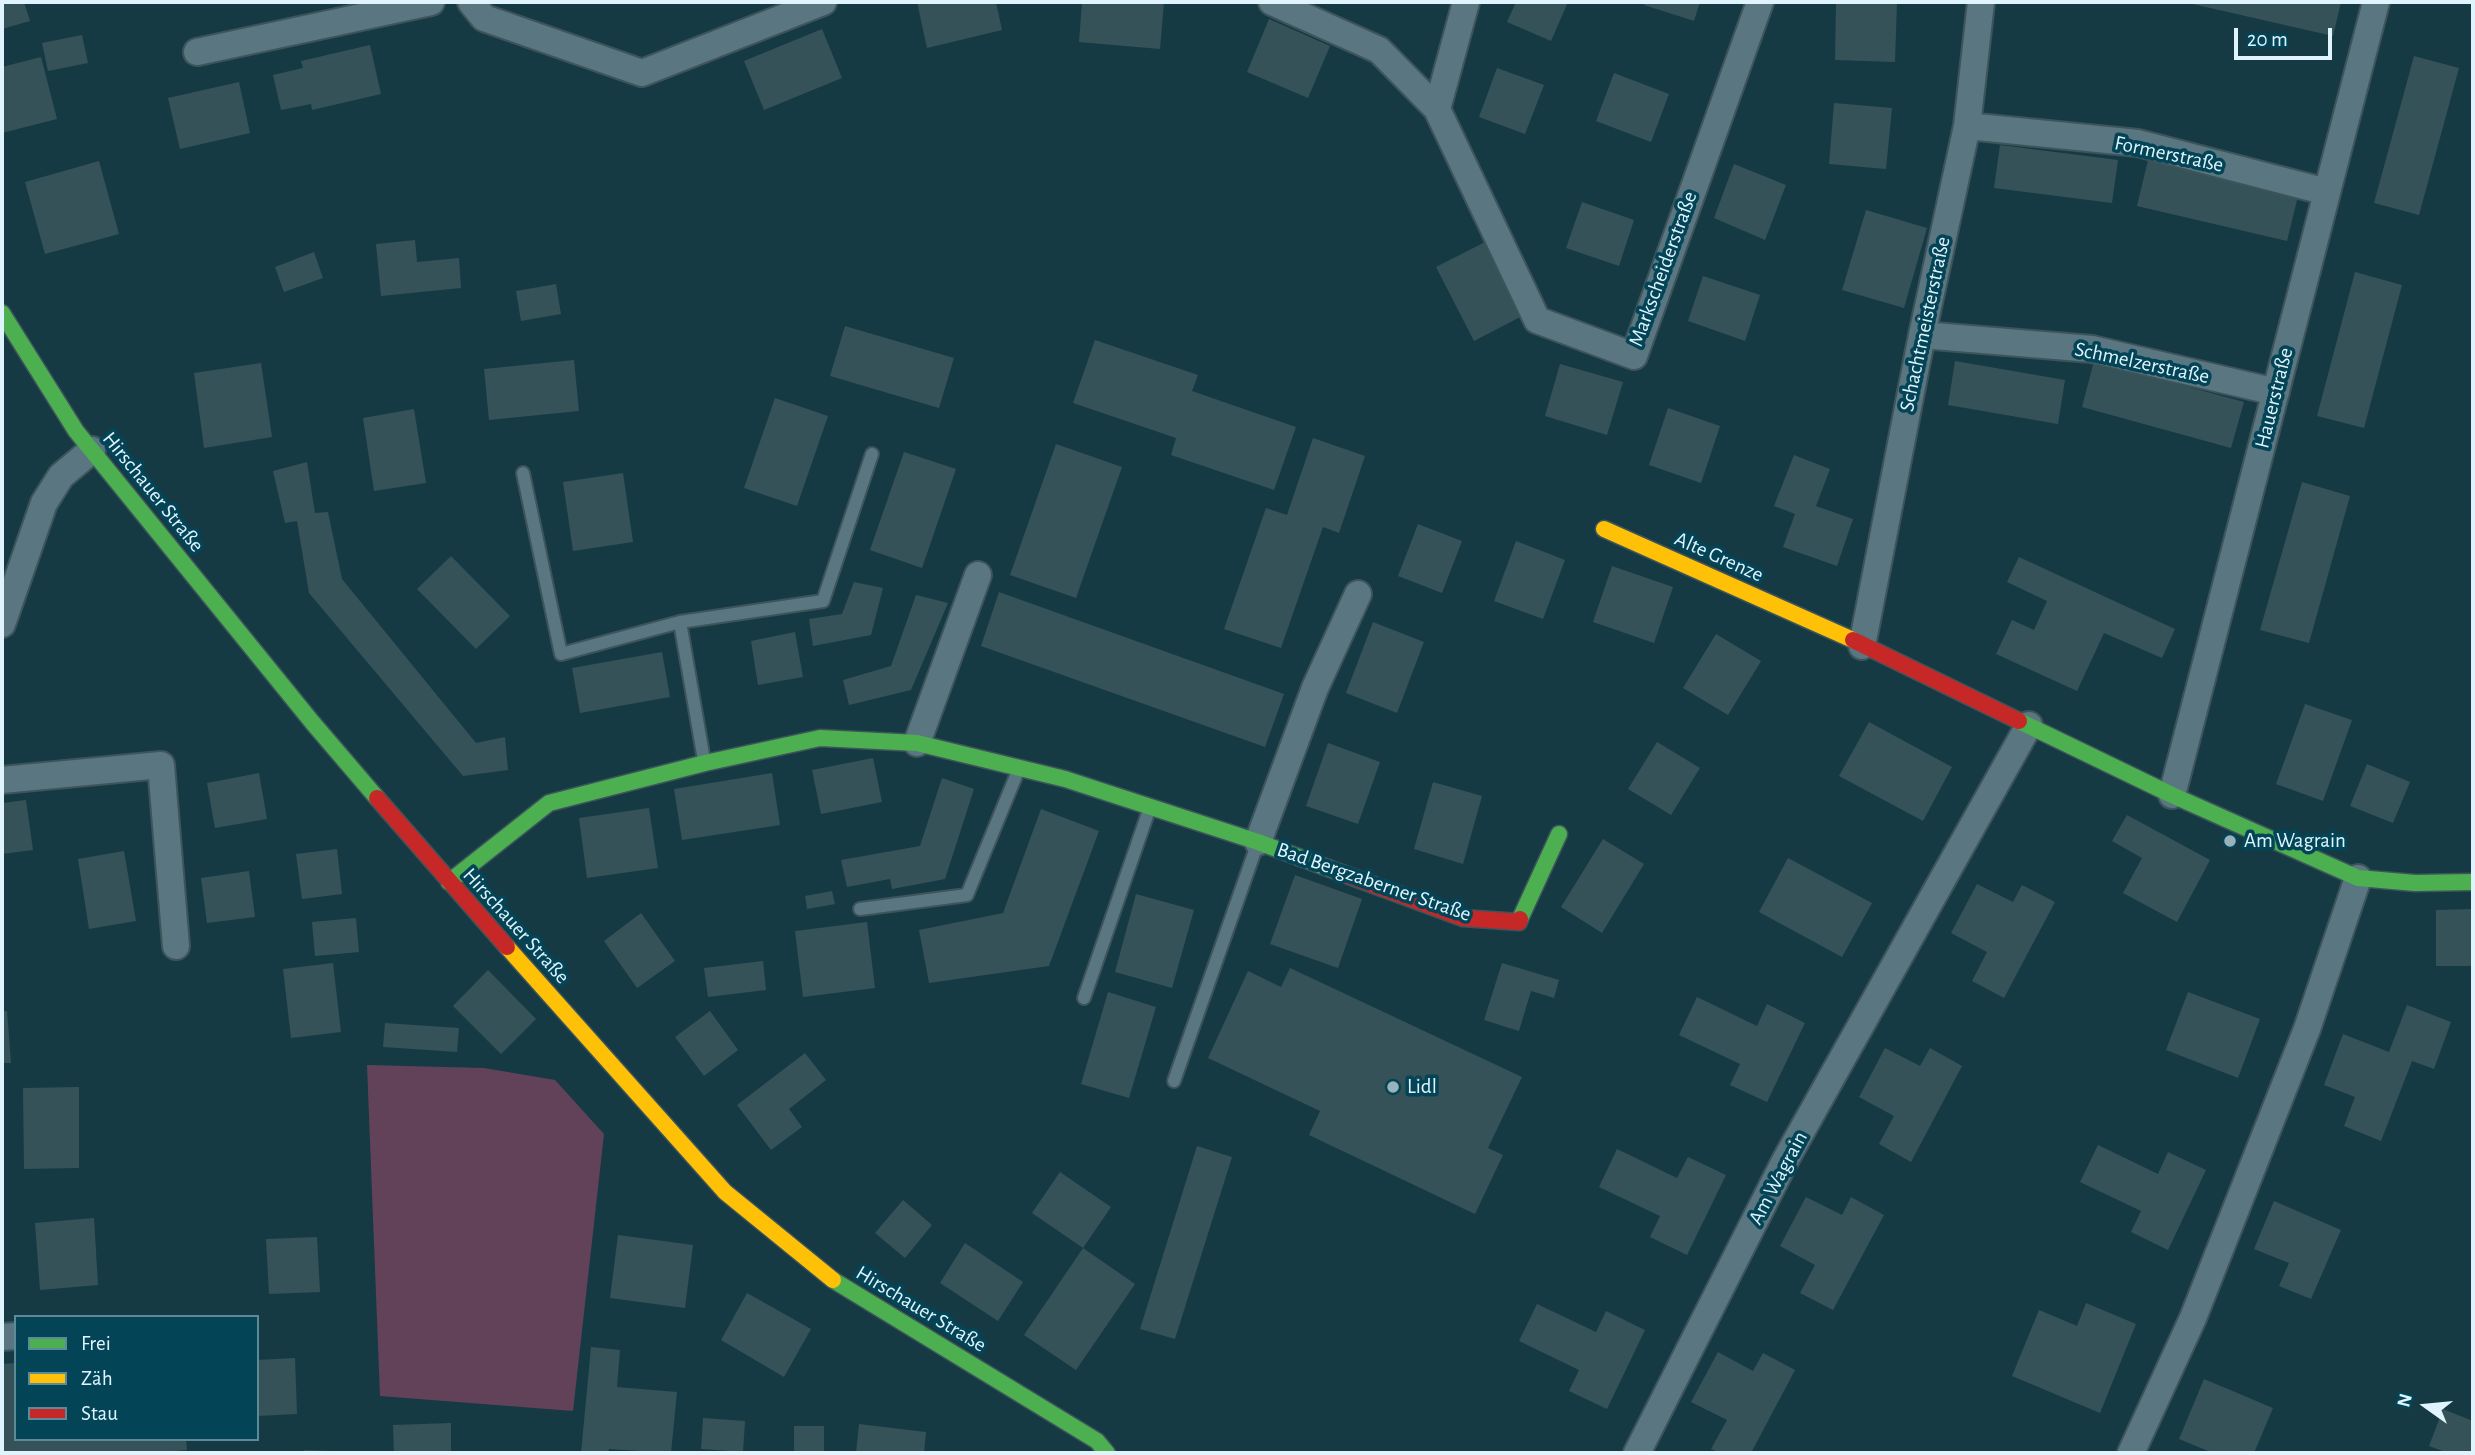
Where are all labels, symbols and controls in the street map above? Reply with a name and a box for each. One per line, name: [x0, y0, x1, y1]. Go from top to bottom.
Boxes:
scale bar: [2237, 14, 2335, 58]
text: 20 m: [2247, 29, 2288, 50]
street label: Formerstraße: [2112, 130, 2226, 178]
street label: Markscheiderstraße: [1623, 188, 1703, 350]
street label: Schachtmeisterstraße: [1894, 234, 1956, 414]
street label: Schmelzerstraße: [2072, 336, 2212, 390]
street label: Hauerstraße: [2249, 345, 2299, 451]
street label: Hirschauer Straße: [97, 427, 209, 557]
street label: Alte Grenze: [1671, 526, 1767, 588]
place label: Am Wagrain: [2244, 828, 2346, 854]
marker: Am Wagrain: [2222, 833, 2238, 849]
street label: Bad Bergzaberner Straße: [1274, 837, 1474, 927]
street label: Hirschauer Straße: [457, 863, 575, 989]
place label: Lidl: [1407, 1074, 1437, 1100]
marker: Lidl: [1385, 1079, 1401, 1095]
street label: Am Wagrain: [1743, 1127, 1813, 1229]
street label: Hirschauer Straße: [851, 1260, 991, 1358]
legend: [14, 1315, 259, 1441]
text: Frei: [81, 1333, 111, 1354]
text: Zäh: [81, 1368, 113, 1389]
north arrow: [2391, 1371, 2461, 1441]
text: N: [2394, 1392, 2416, 1409]
text: Stau: [81, 1403, 118, 1424]

